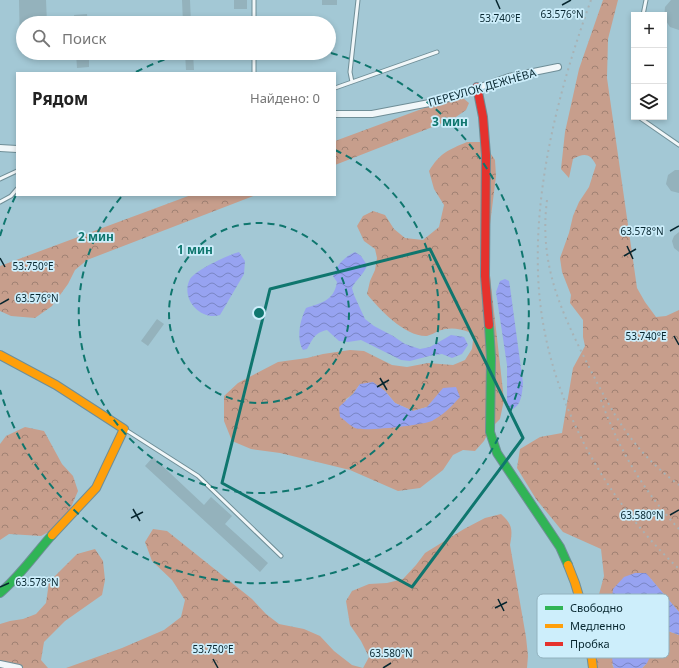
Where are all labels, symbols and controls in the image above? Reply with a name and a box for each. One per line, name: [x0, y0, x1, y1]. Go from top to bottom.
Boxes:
text: 63.576°N: [540, 7, 584, 21]
text: 53.740°E: [479, 11, 521, 25]
map controls: [631, 12, 667, 120]
button: +: [631, 12, 667, 48]
search box: [16, 16, 336, 60]
icon: search: [30, 27, 52, 49]
text: Поиск: [62, 28, 107, 48]
button: −: [631, 48, 667, 84]
street label: ПЕРЕУЛОК ДЕЖНЁВА: [427, 64, 538, 110]
button: layers: [631, 84, 667, 120]
text: Рядом: [32, 87, 88, 110]
text: Найдено: 0: [250, 89, 320, 107]
text: 3 мин: [432, 113, 468, 130]
text: 63.578°N: [620, 224, 664, 238]
text: 2 мин: [78, 228, 114, 245]
text: 1 мин: [177, 241, 213, 258]
text: 53.750°E: [12, 259, 54, 273]
text: 63.576°N: [15, 291, 59, 305]
centre of rings: [252, 306, 266, 320]
text: 53.740°E: [625, 329, 667, 343]
text: 63.580°N: [620, 508, 664, 522]
text: 63.578°N: [15, 575, 59, 589]
legend: [537, 594, 669, 658]
text: Свободно: [570, 600, 623, 615]
text: Медленно: [570, 618, 625, 633]
text: Пробка: [570, 636, 610, 651]
text: 53.750°E: [192, 642, 234, 656]
text: 63.580°N: [369, 646, 413, 660]

